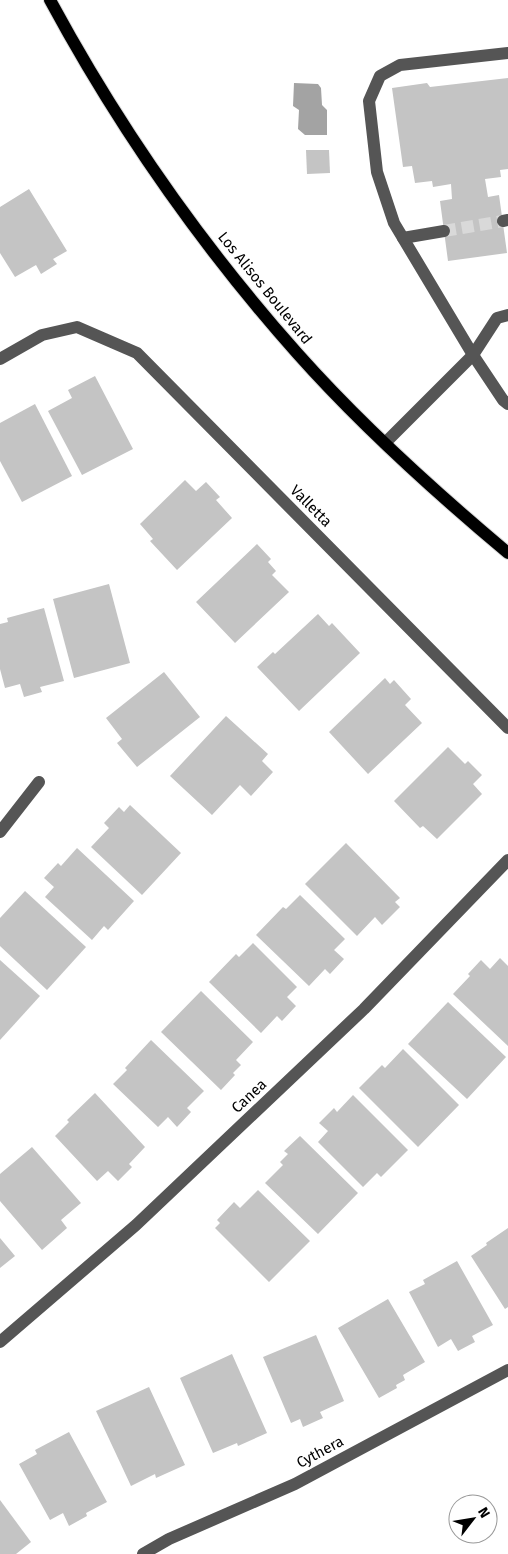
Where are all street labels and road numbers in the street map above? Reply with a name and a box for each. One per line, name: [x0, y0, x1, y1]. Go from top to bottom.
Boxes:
street label: Los Alisos Boulevard: [214, 228, 316, 348]
street label: Valletta: [286, 481, 336, 531]
street label: Canea: [228, 1075, 270, 1117]
street label: Cythera: [293, 1432, 347, 1472]

